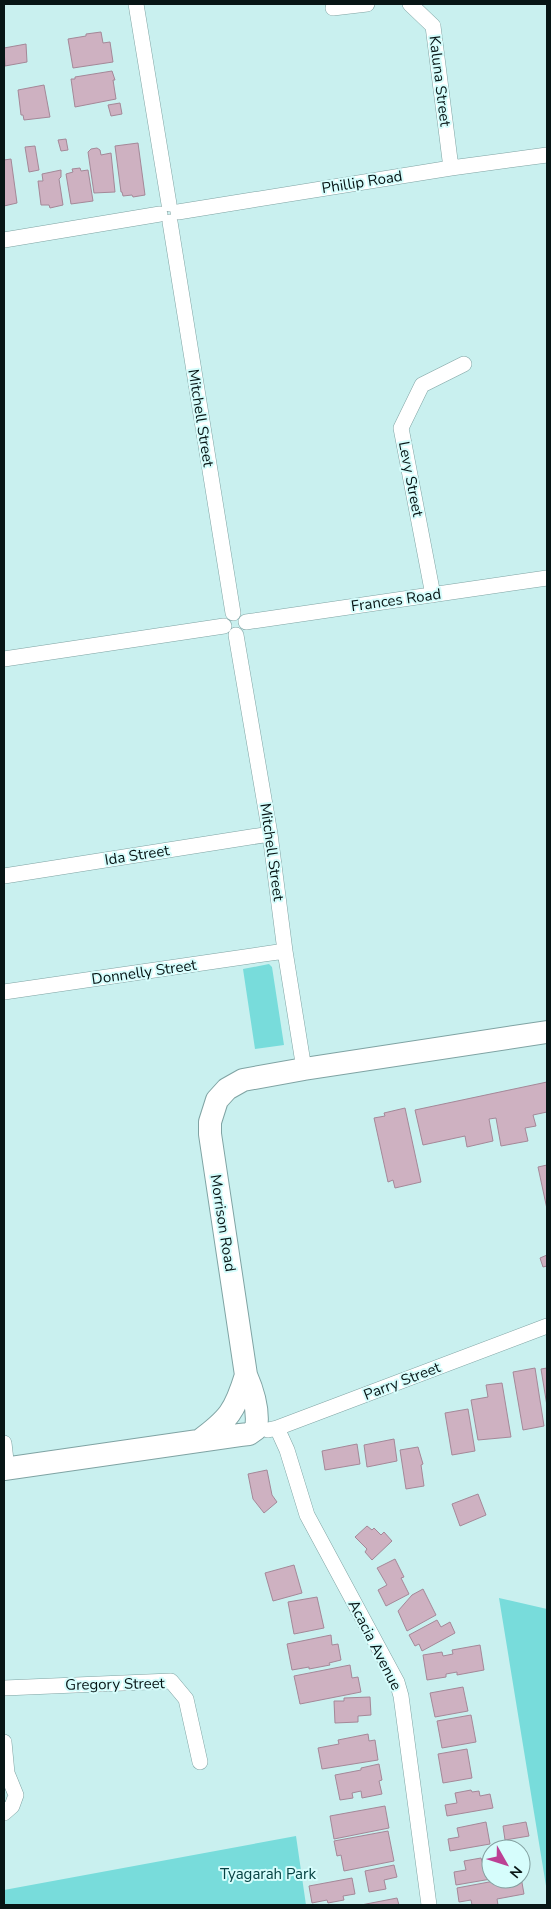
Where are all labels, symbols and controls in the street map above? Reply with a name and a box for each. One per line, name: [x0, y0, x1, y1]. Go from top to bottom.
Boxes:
street label: Kaluna Street: [425, 34, 456, 128]
street label: Phillip Road: [320, 166, 404, 198]
street label: Mitchell Street: [183, 368, 219, 469]
street label: Levy Street: [394, 440, 428, 519]
street label: Frances Road: [350, 584, 442, 616]
street label: Mitchell Street: [255, 802, 289, 903]
street label: Ida Street: [103, 840, 172, 870]
street label: Donnelly Street: [90, 955, 198, 989]
street label: Morrison Road: [205, 1173, 241, 1273]
street label: Parry Street: [361, 1357, 444, 1405]
street label: Acacia Avenue: [344, 1596, 406, 1694]
street label: Gregory Street: [65, 1673, 166, 1695]
north arrow: [481, 1839, 531, 1889]
text: N: [505, 1862, 526, 1882]
park label: Tyagarah Park: [220, 1864, 316, 1884]

